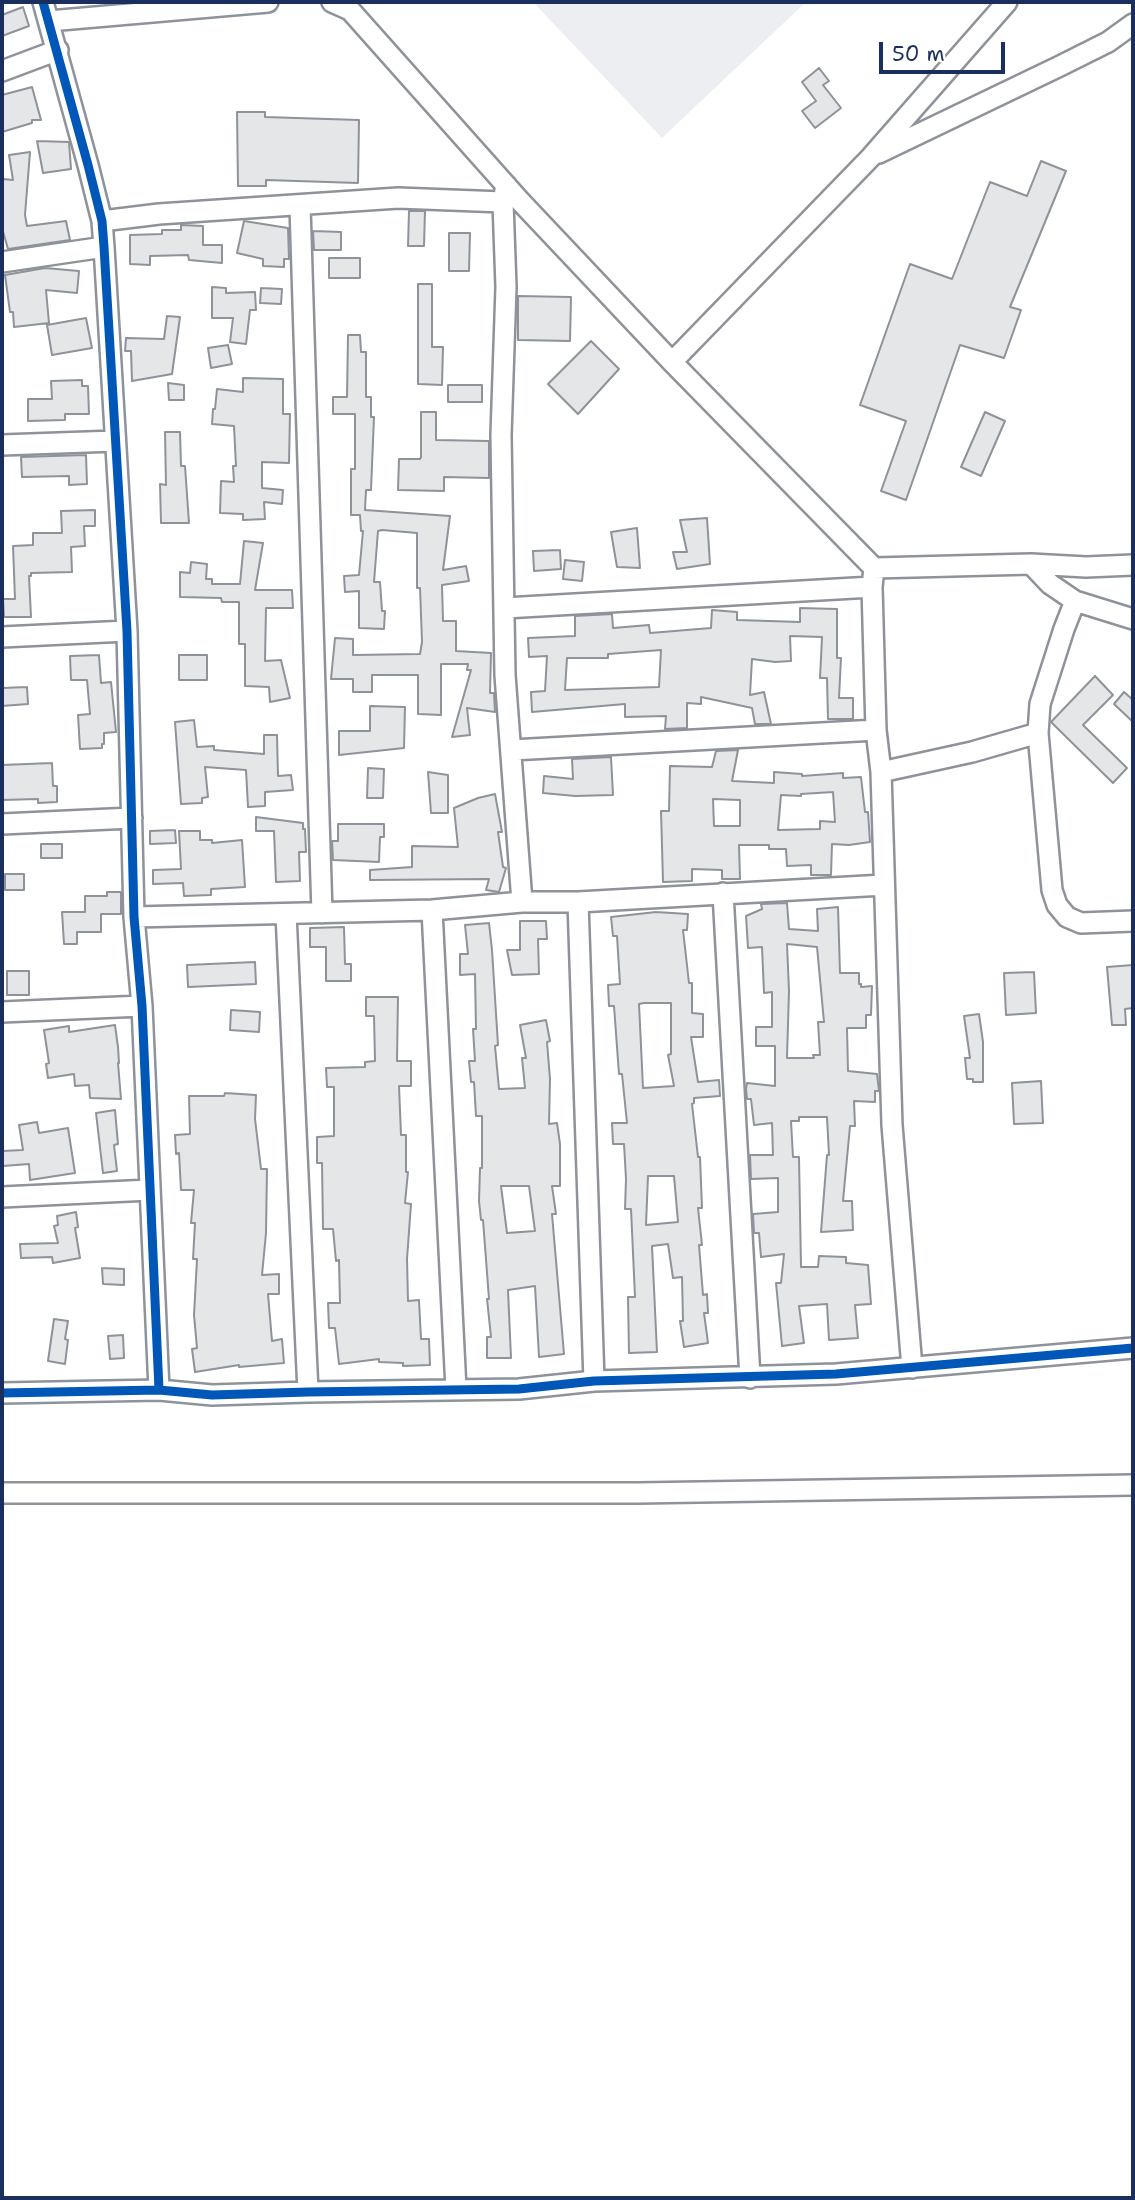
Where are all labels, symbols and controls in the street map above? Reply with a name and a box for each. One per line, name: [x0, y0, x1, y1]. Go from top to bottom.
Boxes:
scale bar: [883, 28, 1009, 72]
text: 50 m: [892, 40, 945, 68]

